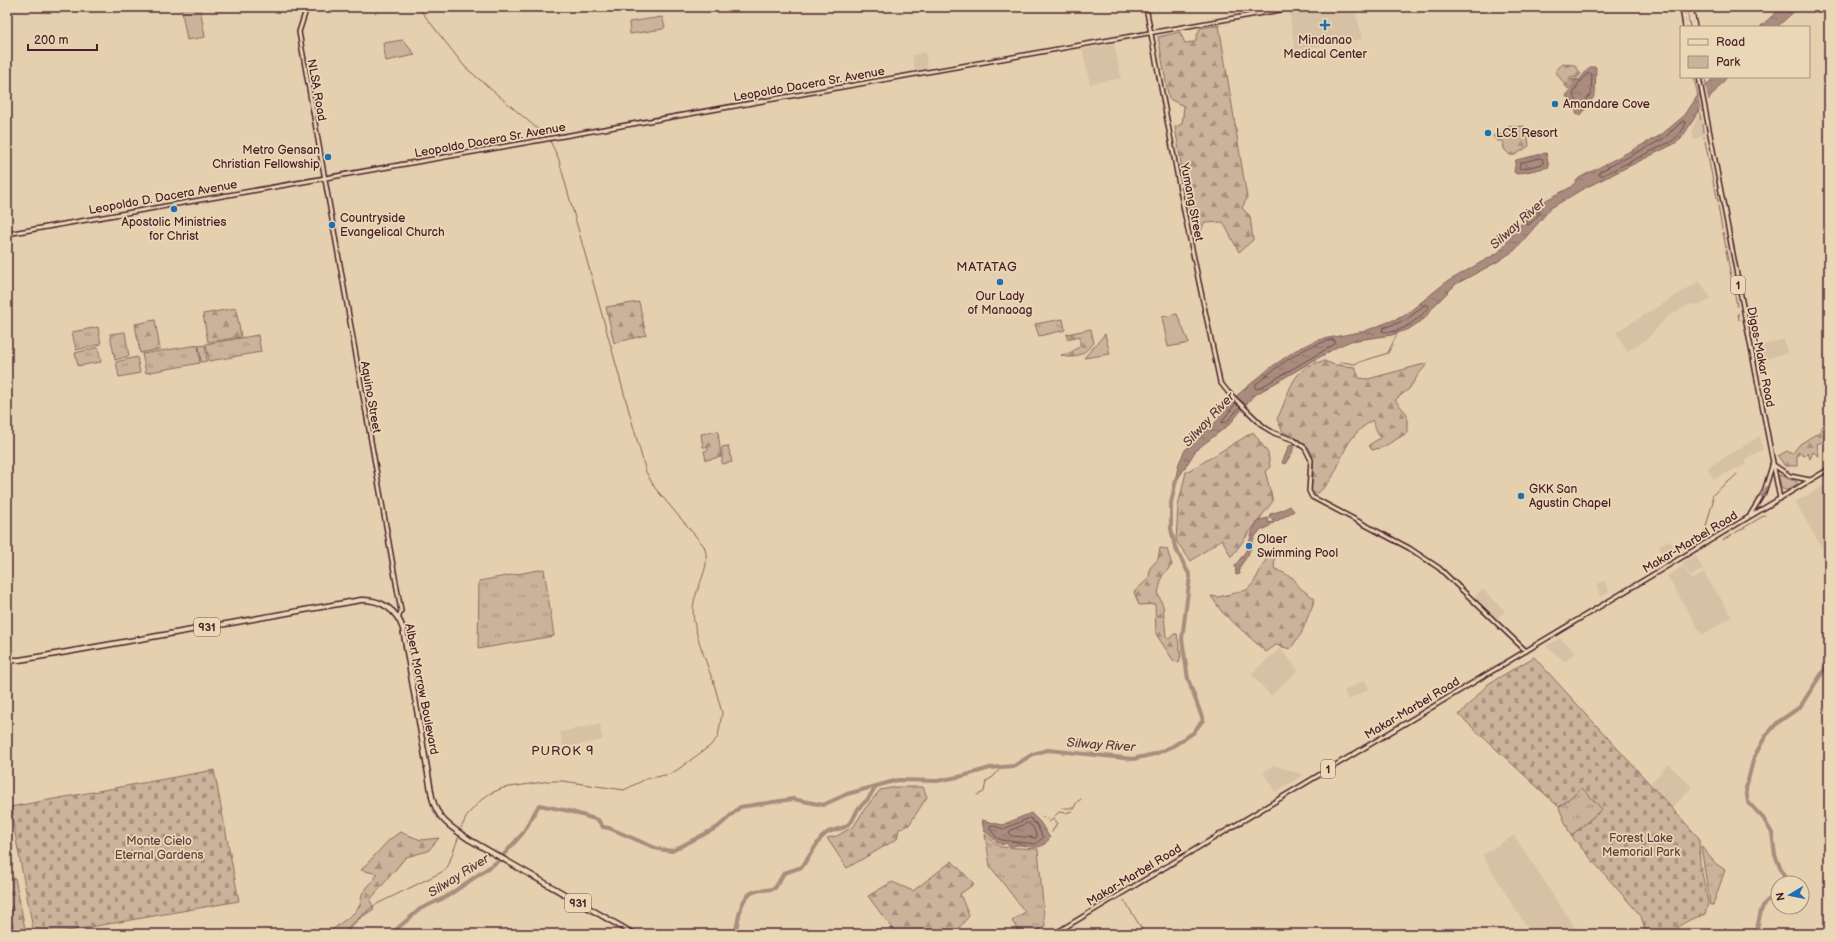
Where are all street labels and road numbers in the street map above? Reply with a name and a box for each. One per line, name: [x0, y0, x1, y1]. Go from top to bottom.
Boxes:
street label: NLSA Road: [304, 58, 329, 122]
street label: Leopoldo Dacera Sr. Avenue: [732, 64, 886, 105]
street label: Leopoldo Dacera Sr. Avenue: [413, 120, 567, 161]
street label: Yumang Street: [1176, 161, 1207, 243]
street label: Leopoldo D. Dacera Avenue: [88, 177, 239, 218]
road number: 1: [1731, 276, 1745, 294]
street label: Digos-Makar Road: [1743, 306, 1778, 409]
street label: Aquino Street: [357, 360, 384, 435]
street label: Makar-Marbel Road: [1640, 508, 1741, 577]
road number: 931: [194, 618, 220, 636]
street label: Albert Morrow Boulevard: [401, 622, 442, 756]
street label: Makar-Marbel Road: [1362, 674, 1463, 743]
road number: 1: [1321, 760, 1335, 778]
street label: Makar-Marbel Road: [1084, 841, 1185, 910]
road number: 931: [565, 894, 591, 912]

